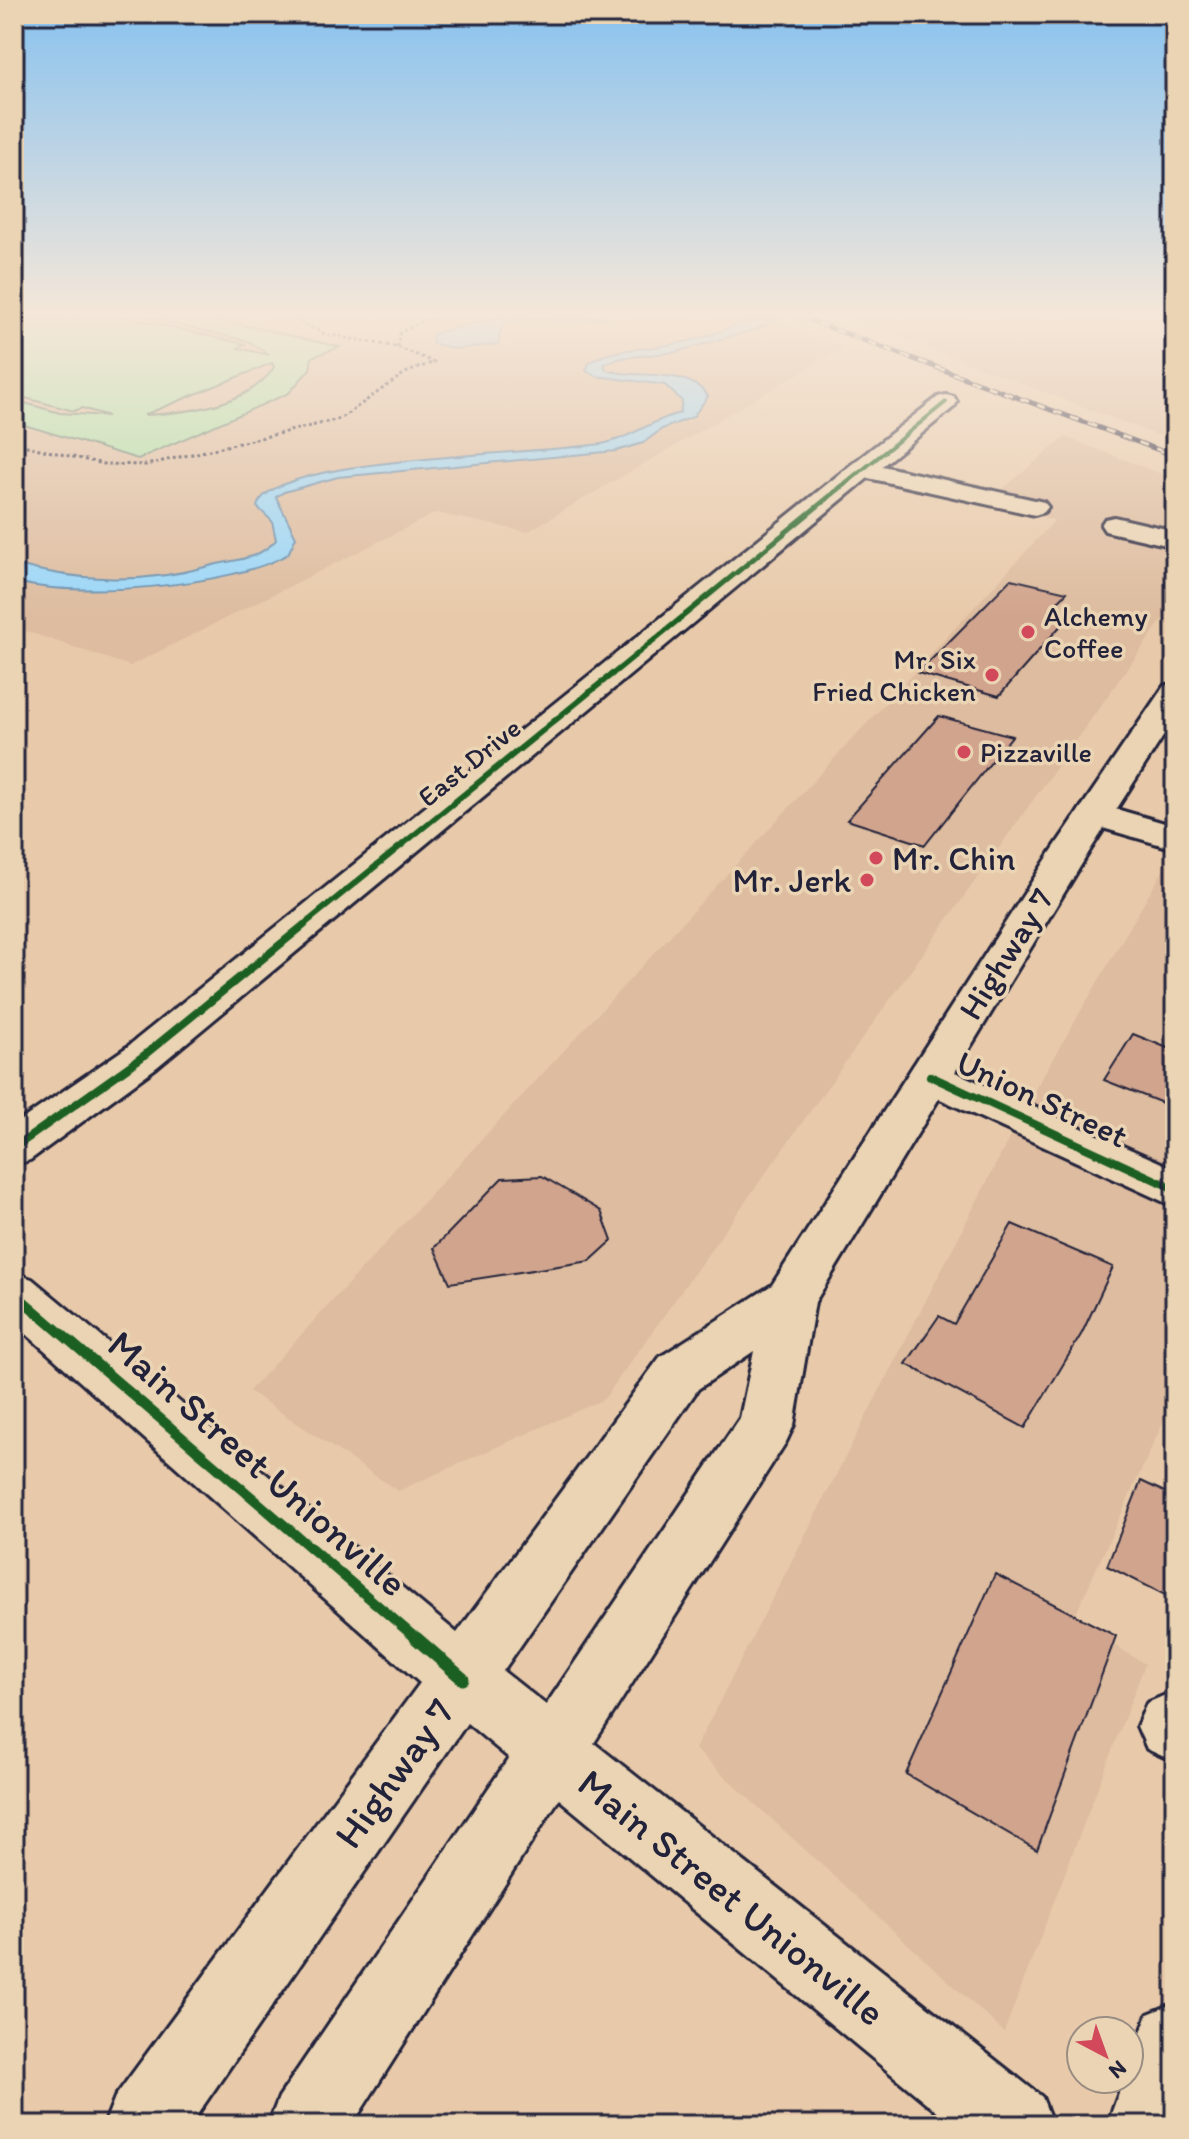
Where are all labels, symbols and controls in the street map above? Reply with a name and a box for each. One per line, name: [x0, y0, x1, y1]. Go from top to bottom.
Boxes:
place label: Alchemy Coffee: [1044, 599, 1148, 665]
marker: Alchemy Coffee: [1019, 623, 1037, 641]
place label: Mr. Six Fried Chicken: [812, 642, 976, 708]
marker: Mr. Six Fried Chicken: [983, 666, 1001, 684]
street label: East Drive: [411, 710, 527, 814]
place label: Pizzaville: [980, 735, 1092, 769]
marker: Pizzaville: [955, 743, 973, 761]
place label: Mr. Chin: [892, 838, 1015, 879]
marker: Mr. Chin: [867, 849, 885, 867]
place label: Mr. Jerk: [732, 860, 851, 901]
marker: Mr. Jerk: [858, 871, 876, 889]
street label: Highway 7: [950, 881, 1063, 1027]
street label: Union Street: [950, 1041, 1134, 1157]
street label: Main Street Unionville: [98, 1320, 418, 1606]
street label: Highway 7: [324, 1689, 464, 1857]
street label: Main Street Unionville: [569, 1758, 895, 2036]
north arrow: [1065, 2015, 1145, 2095]
text: N: [1103, 2055, 1132, 2085]

